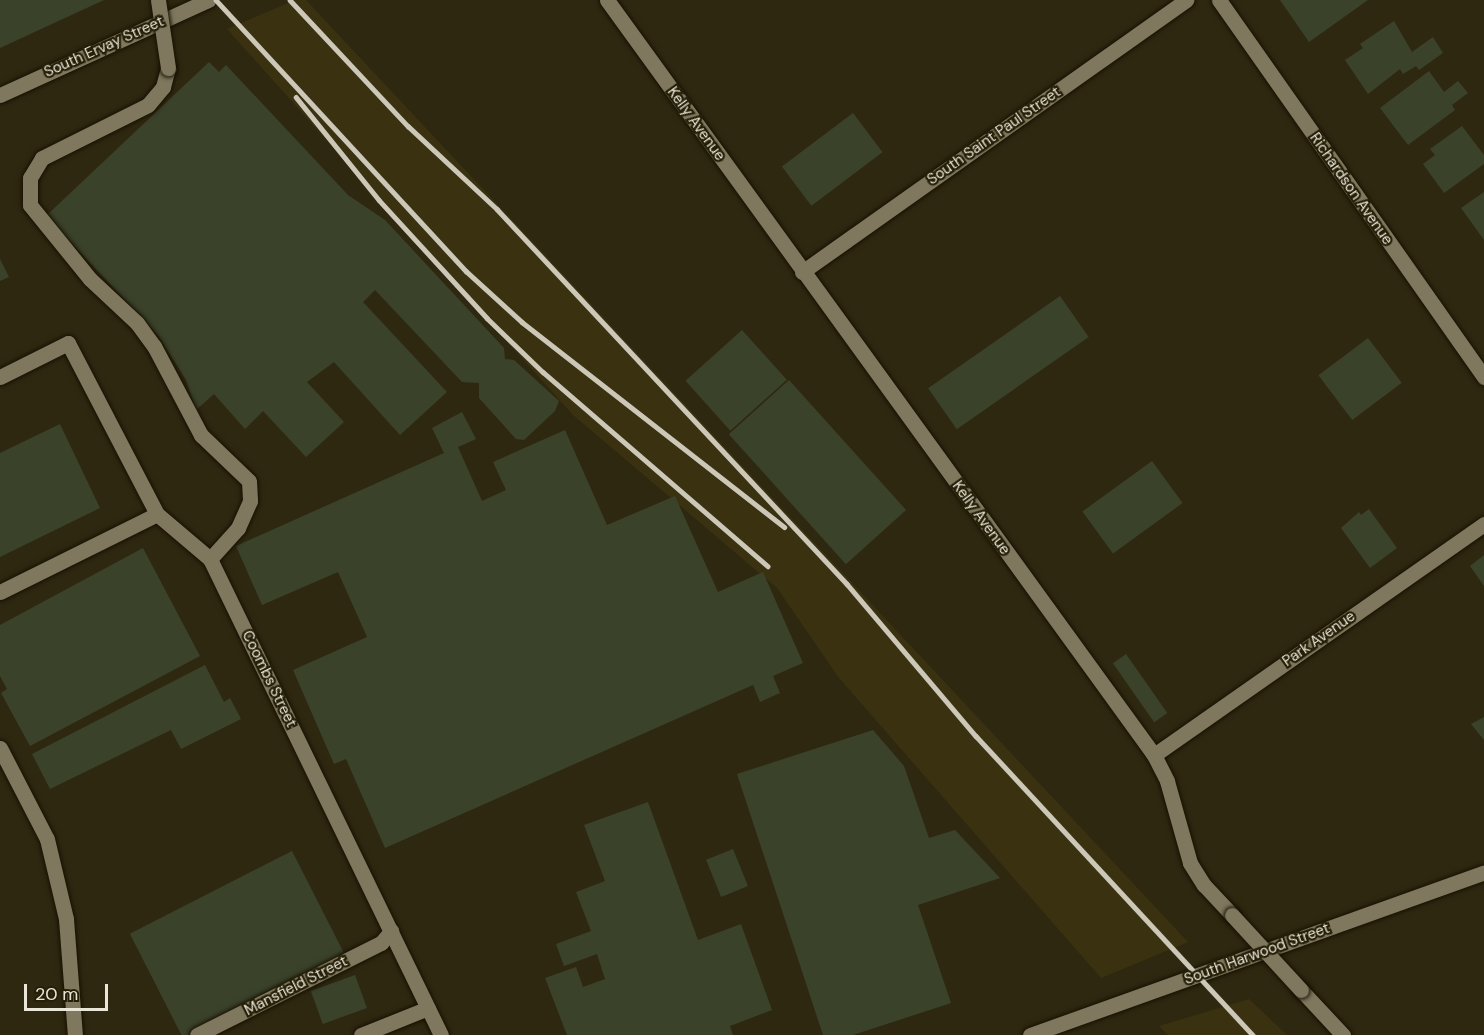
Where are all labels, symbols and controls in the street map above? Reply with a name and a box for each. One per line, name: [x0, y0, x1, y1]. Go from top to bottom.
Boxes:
street label: South Ervay Street: [41, 13, 167, 81]
street label: South Saint Paul Street: [924, 83, 1064, 189]
street label: Kelly Avenue: [663, 84, 729, 164]
street label: Richardson Avenue: [1306, 130, 1396, 248]
street label: Kelly Avenue: [948, 478, 1014, 558]
street label: Park Avenue: [1279, 607, 1359, 671]
street label: Coombs Street: [238, 628, 300, 730]
street label: South Harwood Street: [1182, 919, 1332, 989]
street label: Mansfield Street: [242, 952, 350, 1020]
scale bar: [27, 972, 111, 1010]
text: 20 m: [35, 982, 78, 1006]

